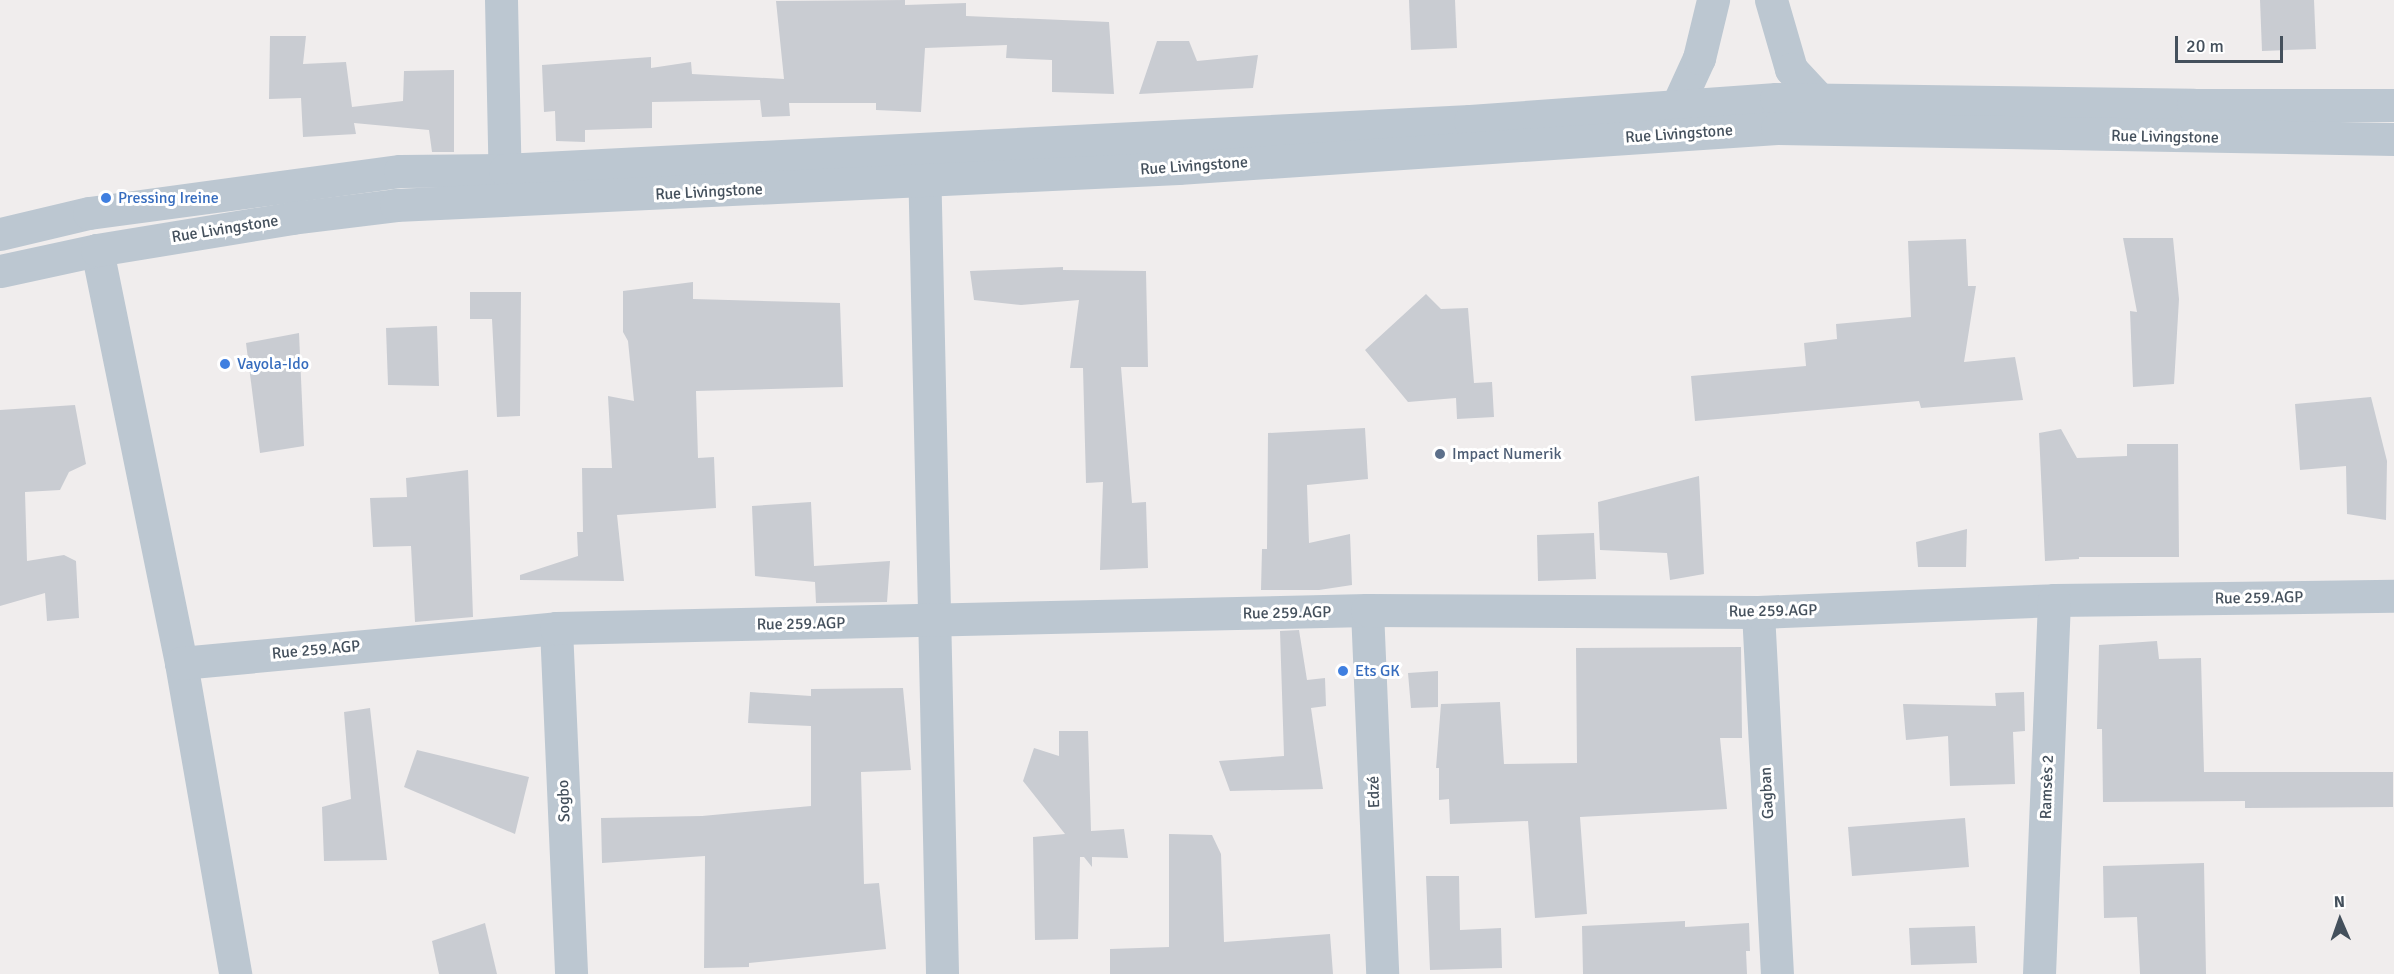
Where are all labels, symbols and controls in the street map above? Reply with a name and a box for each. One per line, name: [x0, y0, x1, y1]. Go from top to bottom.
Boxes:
scale bar: [2178, 24, 2286, 62]
text: 20 m: [2186, 35, 2224, 57]
street label: Rue Livingstone: [1625, 121, 1733, 147]
street label: Rue Livingstone: [2111, 126, 2219, 148]
street label: Rue Livingstone: [1140, 153, 1248, 179]
street label: Rue Livingstone: [655, 180, 763, 204]
place label: Pressing Ireine: [118, 188, 219, 208]
marker: Pressing Ireine: [99, 191, 113, 205]
street label: Rue Livingstone: [170, 211, 280, 247]
place label: Vayola-Ido: [237, 354, 309, 374]
marker: Vayola-Ido: [218, 357, 232, 371]
place label: Impact Numerik: [1452, 444, 1562, 464]
marker: Impact Numerik: [1433, 447, 1447, 461]
street label: Rue 259.AGP: [2215, 588, 2303, 608]
street label: Rue 259.AGP: [1729, 601, 1817, 621]
street label: Rue 259.AGP: [1243, 603, 1331, 623]
street label: Rue 259.AGP: [757, 614, 845, 634]
street label: Rue 259.AGP: [271, 637, 361, 663]
place label: Ets GK: [1355, 661, 1400, 681]
marker: Ets GK: [1336, 664, 1350, 678]
street label: Ramsès 2: [2036, 754, 2058, 820]
street label: Gagban: [1756, 767, 1778, 819]
street label: Edzé: [1364, 776, 1384, 808]
street label: Sogbo: [554, 779, 574, 823]
north arrow: [2310, 890, 2370, 950]
text: N: [2333, 892, 2345, 912]

